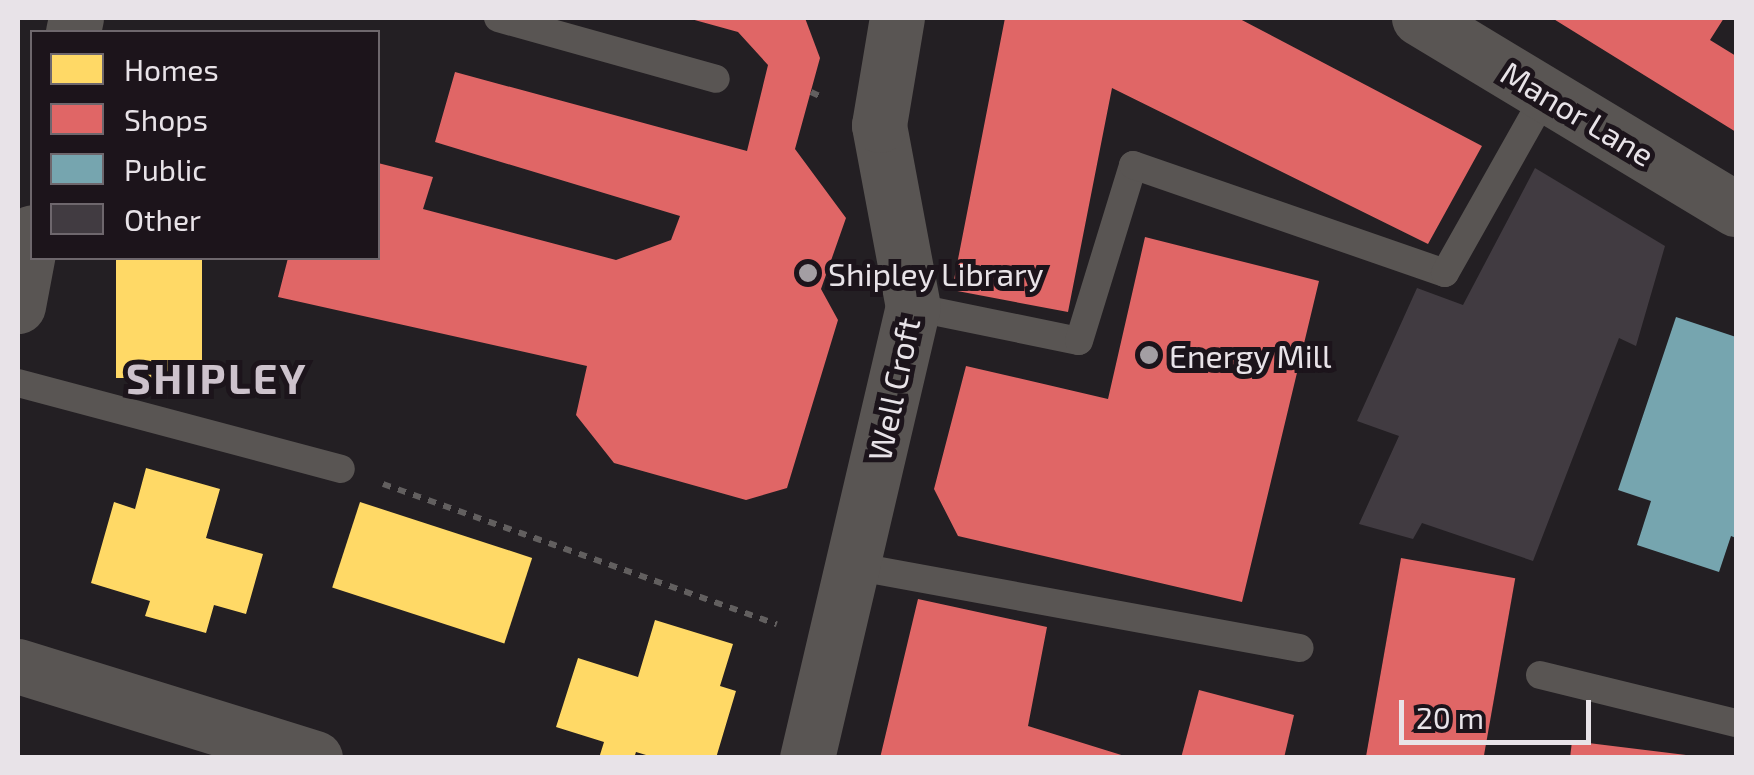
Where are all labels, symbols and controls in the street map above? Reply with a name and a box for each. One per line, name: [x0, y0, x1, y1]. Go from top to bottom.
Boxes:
legend: [30, 30, 380, 260]
text: Homes: [124, 51, 219, 87]
street label: Manor Lane: [1494, 52, 1662, 174]
text: Shops: [124, 101, 208, 137]
text: Public: [124, 151, 207, 187]
text: Other: [124, 201, 201, 237]
place label: Shipley Library: [828, 254, 1044, 292]
marker: Shipley Library: [797, 262, 819, 284]
street label: Well Croft: [859, 313, 927, 465]
place label: Energy Mill: [1169, 336, 1332, 374]
marker: Energy Mill: [1138, 344, 1160, 366]
district label: SHIPLEY: [126, 352, 308, 402]
scale bar: [1404, 680, 1596, 742]
text: 20 m: [1416, 699, 1484, 735]

